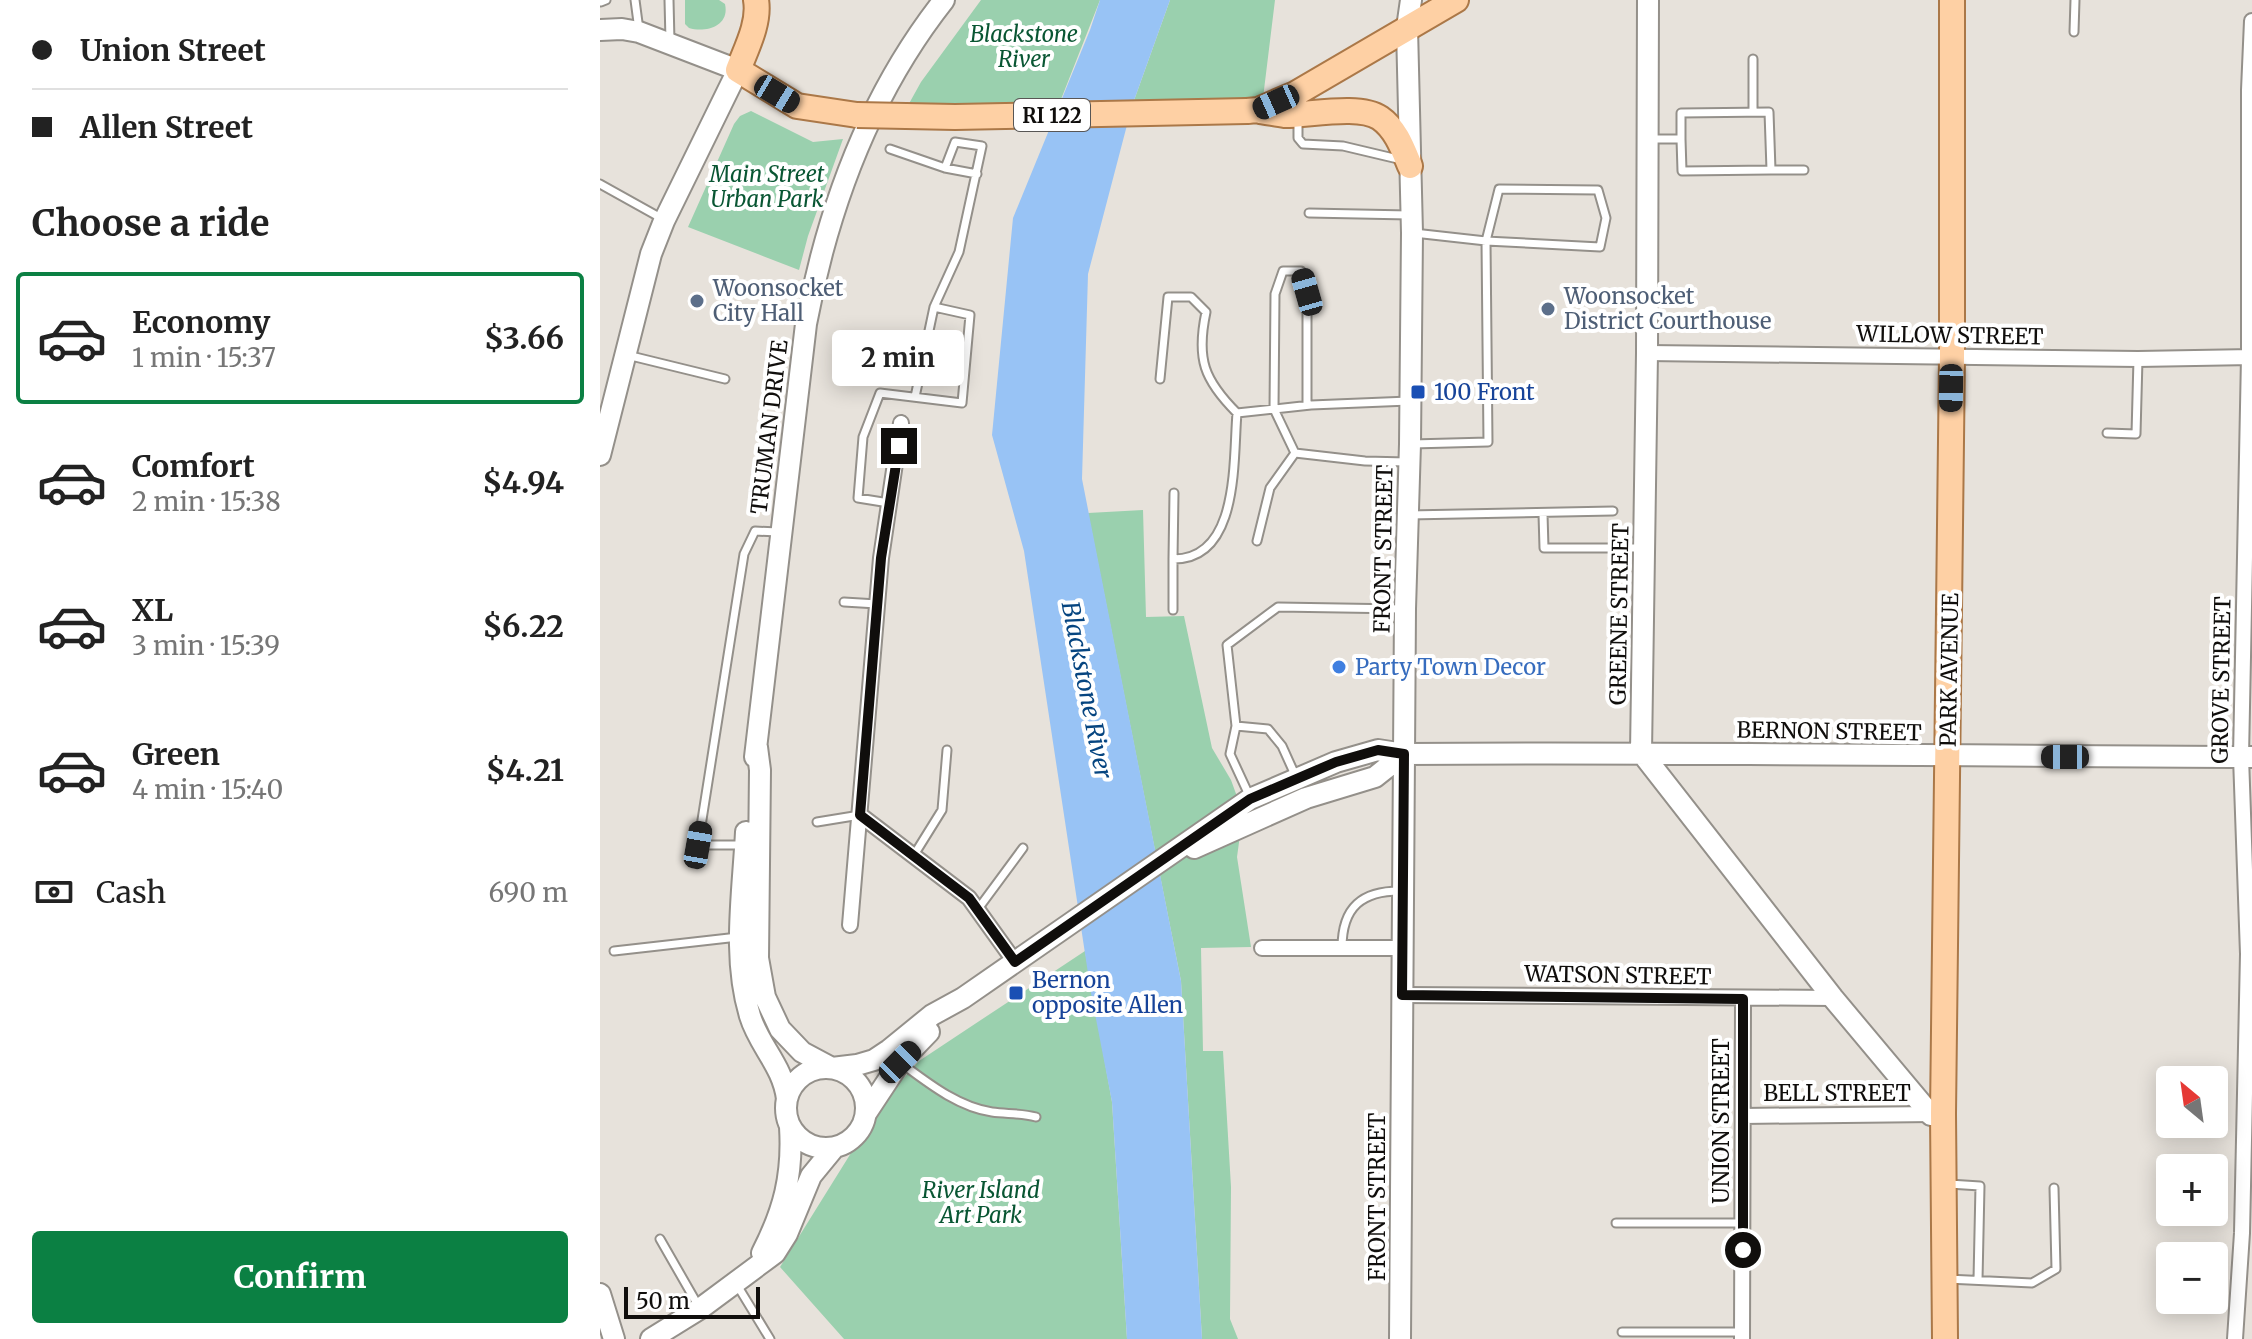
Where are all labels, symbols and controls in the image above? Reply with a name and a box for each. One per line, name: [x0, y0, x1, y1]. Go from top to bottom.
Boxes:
park label: Blackstone River: [970, 20, 1078, 73]
text: Union Street: [80, 31, 266, 69]
car: [750, 71, 804, 117]
car: [1249, 81, 1303, 123]
road number: RI 122: [1014, 99, 1090, 131]
text: Allen Street: [80, 108, 253, 146]
park label: Main Street Urban Park: [709, 160, 825, 213]
text: Choose a ride: [32, 201, 269, 246]
car: [1289, 266, 1325, 318]
place label: Woonsocket City Hall: [712, 274, 844, 327]
place label: Woonsocket District Courthouse: [1563, 282, 1771, 335]
marker: Woonsocket City Hall: [688, 292, 706, 310]
marker: Woonsocket District Courthouse: [1539, 300, 1557, 318]
icon: car: [36, 302, 108, 374]
text: Economy: [132, 303, 270, 341]
text: $3.66: [484, 319, 564, 357]
street label: WILLOW STREET: [1855, 319, 2044, 351]
callout: 2 min: [833, 330, 965, 386]
street label: TRUMAN DRIVE: [744, 338, 794, 516]
text: 1 min · 15:37: [132, 341, 276, 374]
text: 2 min: [861, 341, 935, 374]
car: [1939, 364, 1963, 412]
place label: 100 Front: [1434, 378, 1535, 406]
marker: 100 Front: [1409, 383, 1427, 401]
route end: [881, 428, 917, 464]
icon: car: [36, 446, 108, 518]
text: Comfort: [132, 447, 255, 485]
text: $4.94: [482, 463, 564, 501]
street label: FRONT STREET: [1368, 465, 1398, 633]
text: 2 min · 15:38: [132, 485, 281, 518]
street label: GREENE STREET: [1603, 523, 1635, 705]
icon: car: [36, 590, 108, 662]
text: XL: [132, 591, 173, 629]
street label: PARK AVENUE: [1934, 593, 1964, 747]
street label: GROVE STREET: [2206, 596, 2236, 764]
water label: Blackstone River: [1055, 599, 1120, 783]
text: $6.22: [482, 607, 564, 645]
text: 3 min · 15:39: [132, 629, 280, 662]
place label: Party Town Decor: [1355, 653, 1546, 681]
marker: Party Town Decor: [1330, 658, 1348, 676]
street label: BERNON STREET: [1736, 715, 1922, 747]
icon: car: [36, 734, 108, 806]
text: Green: [132, 735, 220, 773]
car: [2041, 745, 2089, 769]
text: $4.21: [486, 751, 564, 789]
text: 4 min · 15:40: [132, 773, 283, 806]
car: [682, 819, 714, 871]
icon: cash: [32, 870, 76, 914]
text: Cash: [96, 873, 166, 911]
text: 690 m: [488, 876, 568, 909]
street label: WATSON STREET: [1523, 959, 1712, 991]
place label: Bernon opposite Allen: [1032, 966, 1184, 1019]
marker: Bernon opposite Allen: [1007, 984, 1025, 1002]
car: [875, 1037, 925, 1087]
street label: UNION STREET: [1707, 1038, 1735, 1204]
north arrow: [2156, 1066, 2228, 1138]
map controls: [2156, 1066, 2228, 1314]
street label: BELL STREET: [1763, 1079, 1911, 1107]
street label: FRONT STREET: [1363, 1113, 1391, 1281]
button: +: [2156, 1154, 2228, 1226]
park label: River Island Art Park: [922, 1176, 1040, 1229]
button: Confirm: [32, 1231, 568, 1323]
route start: [1725, 1232, 1761, 1268]
button: −: [2156, 1242, 2228, 1314]
scale bar: [624, 1283, 760, 1319]
text: 50 m: [636, 1287, 690, 1315]

